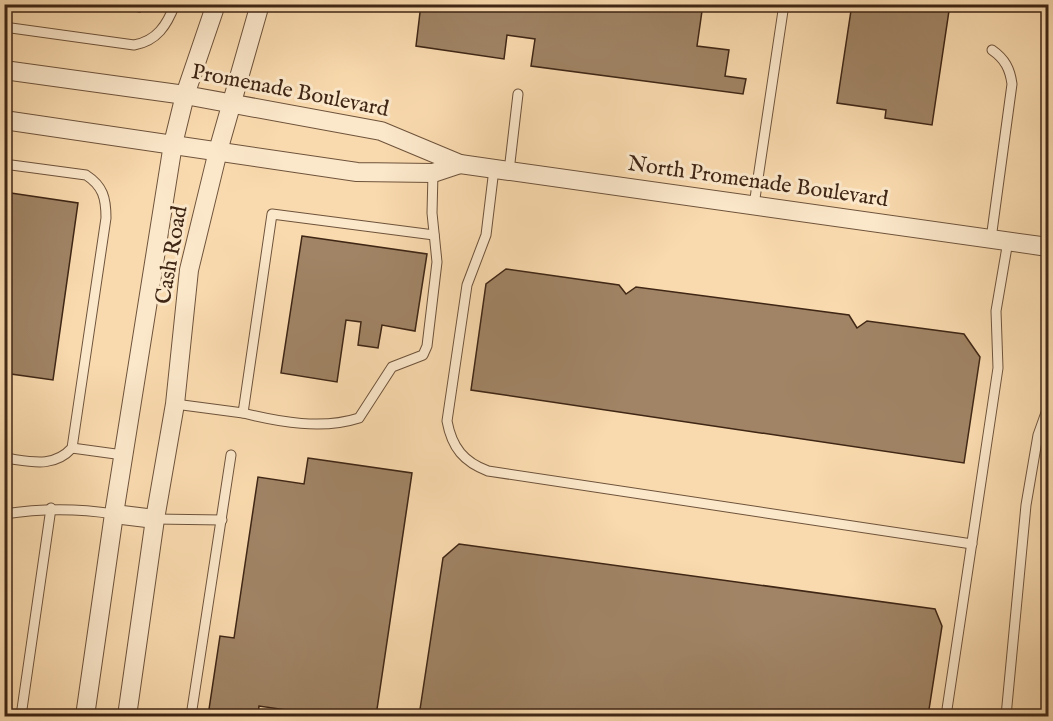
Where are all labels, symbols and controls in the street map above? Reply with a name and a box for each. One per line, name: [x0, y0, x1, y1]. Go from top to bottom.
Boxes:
street label: Promenade Boulevard: [189, 58, 391, 124]
street label: North Promenade Boulevard: [626, 150, 890, 214]
street label: Cash Road: [150, 203, 194, 306]

